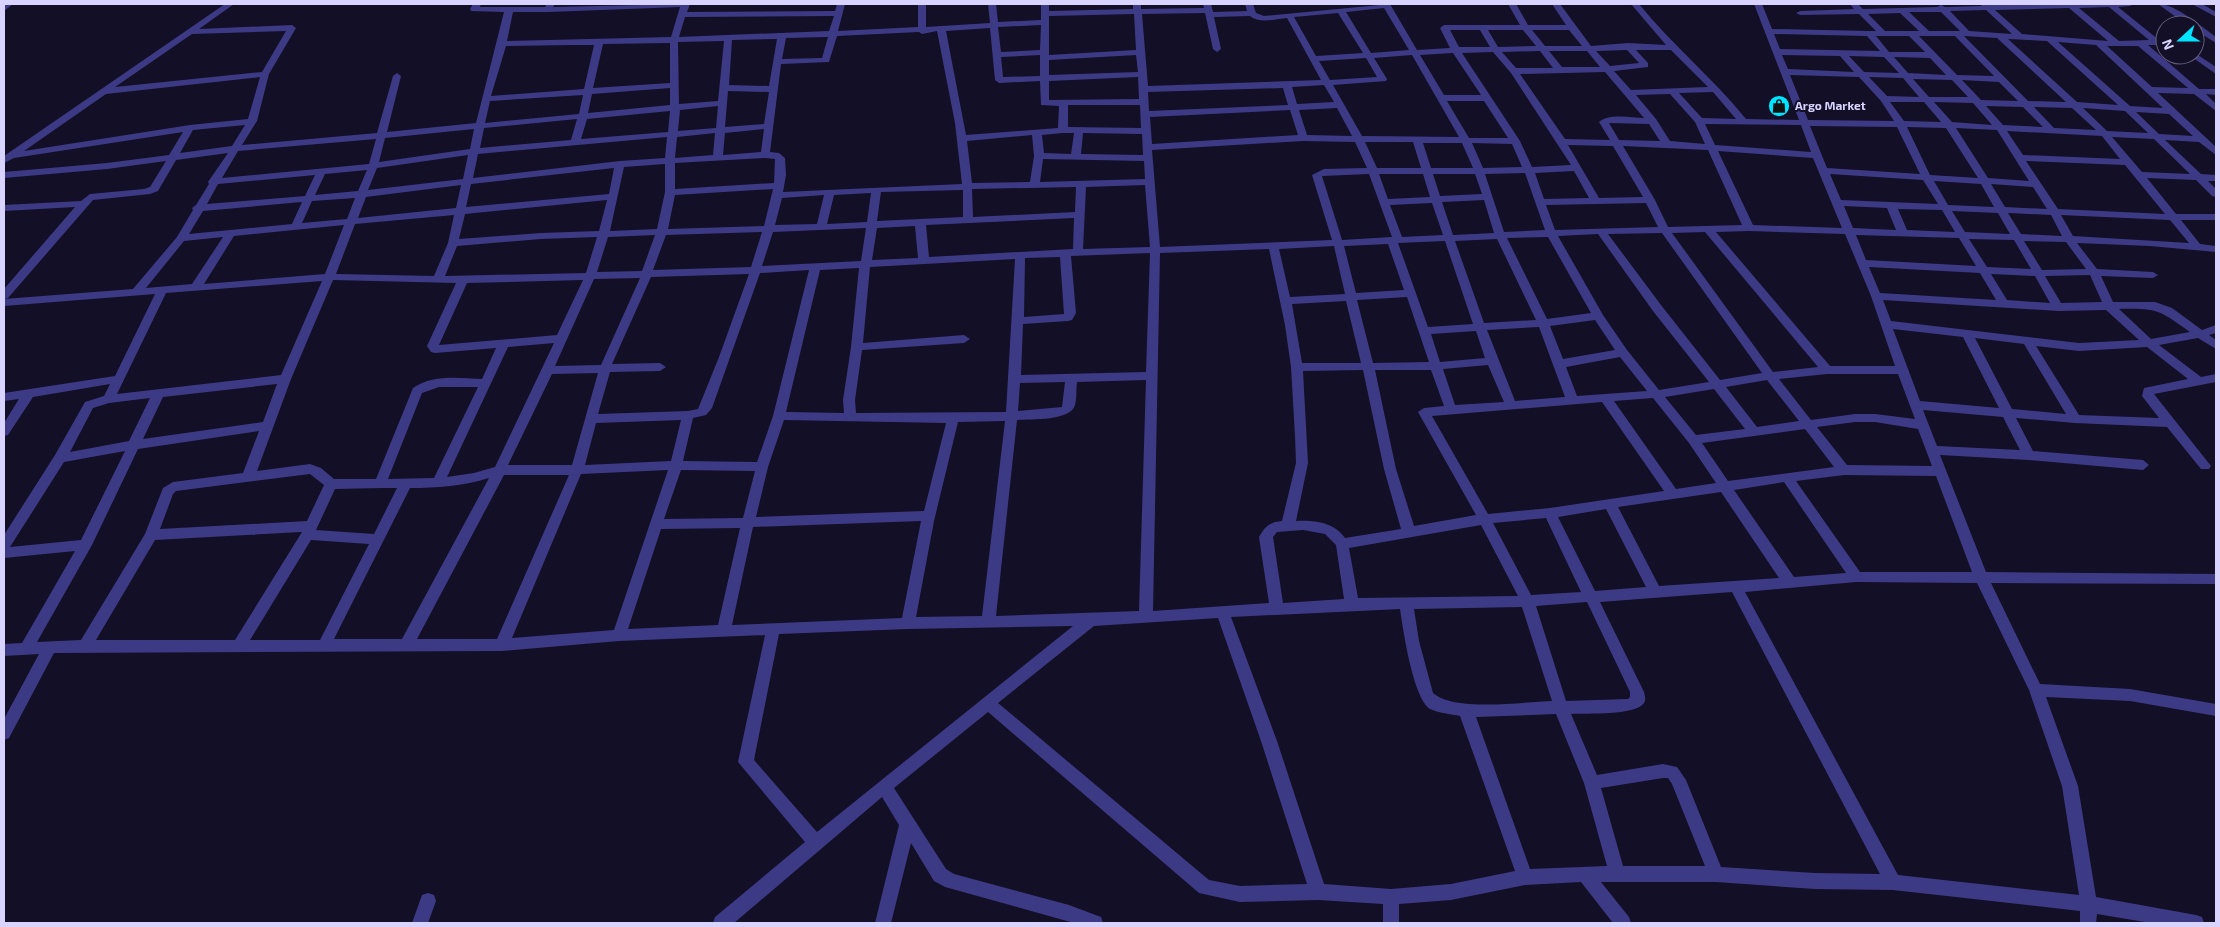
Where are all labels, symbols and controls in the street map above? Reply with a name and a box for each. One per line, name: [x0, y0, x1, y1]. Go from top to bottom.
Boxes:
north arrow: [2155, 15, 2205, 65]
text: N: [2158, 37, 2177, 53]
shop icon: Argo Market: [1767, 94, 1791, 118]
place label: Argo Market: [1795, 98, 1866, 112]

